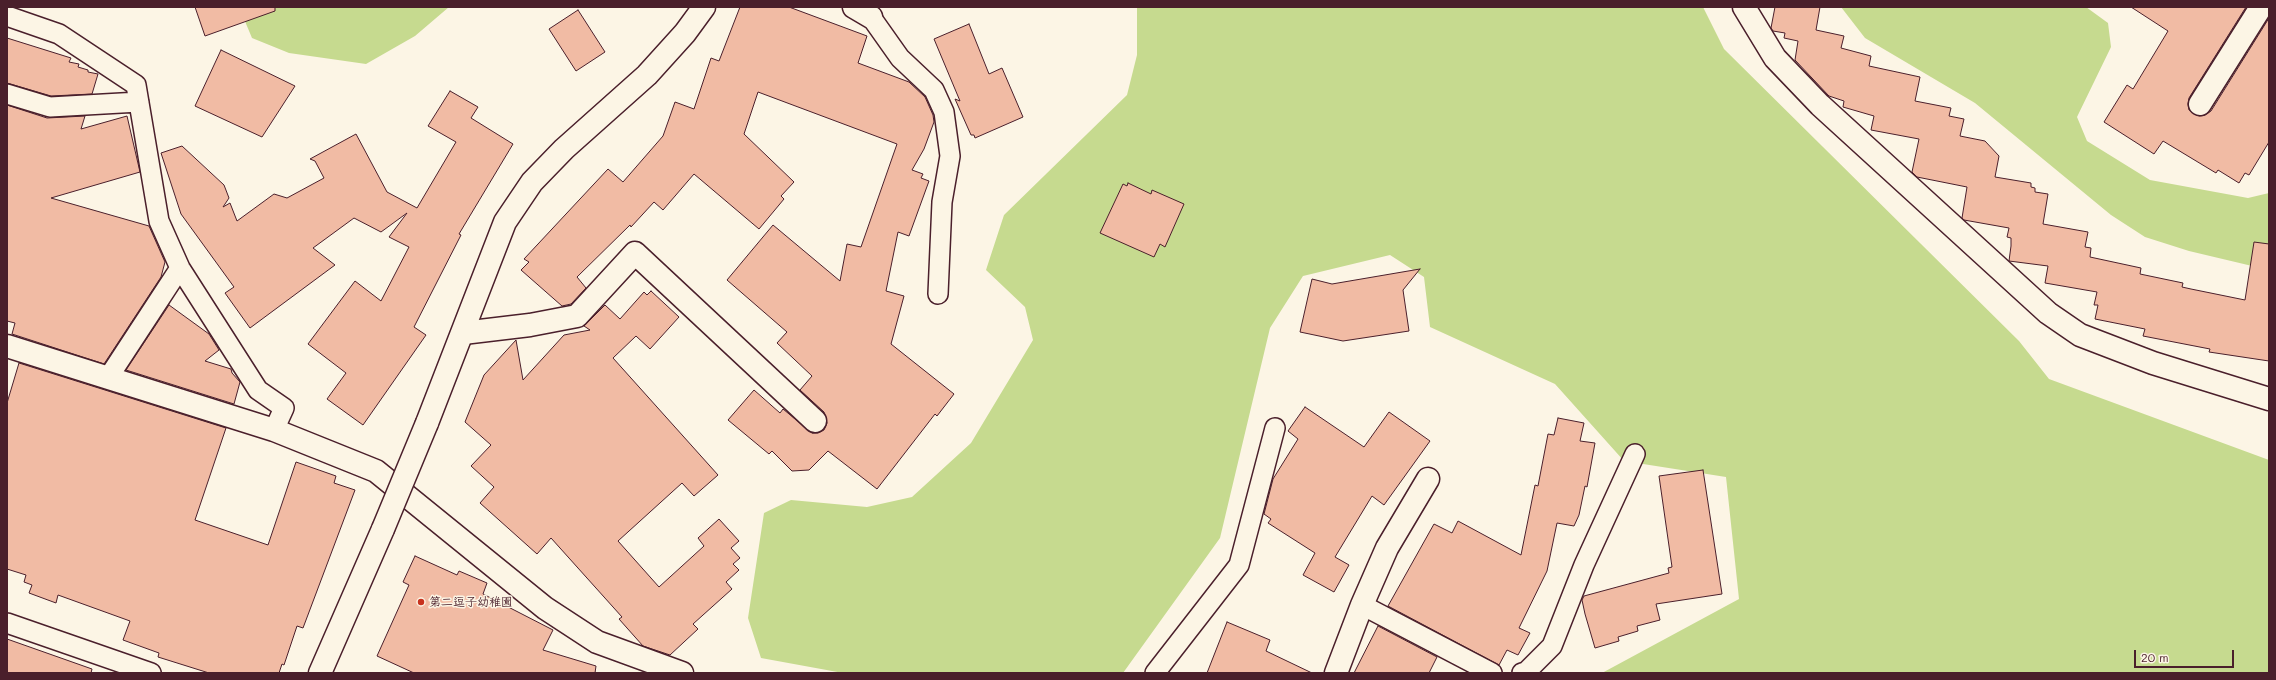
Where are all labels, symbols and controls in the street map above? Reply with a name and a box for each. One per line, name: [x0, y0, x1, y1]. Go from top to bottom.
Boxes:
place label: 第二逗子幼稚園: [429, 595, 513, 609]
marker: 第二逗子幼稚園: [416, 597, 426, 607]
scale bar: [2136, 642, 2236, 668]
text: 20 m: [2141, 649, 2169, 665]

